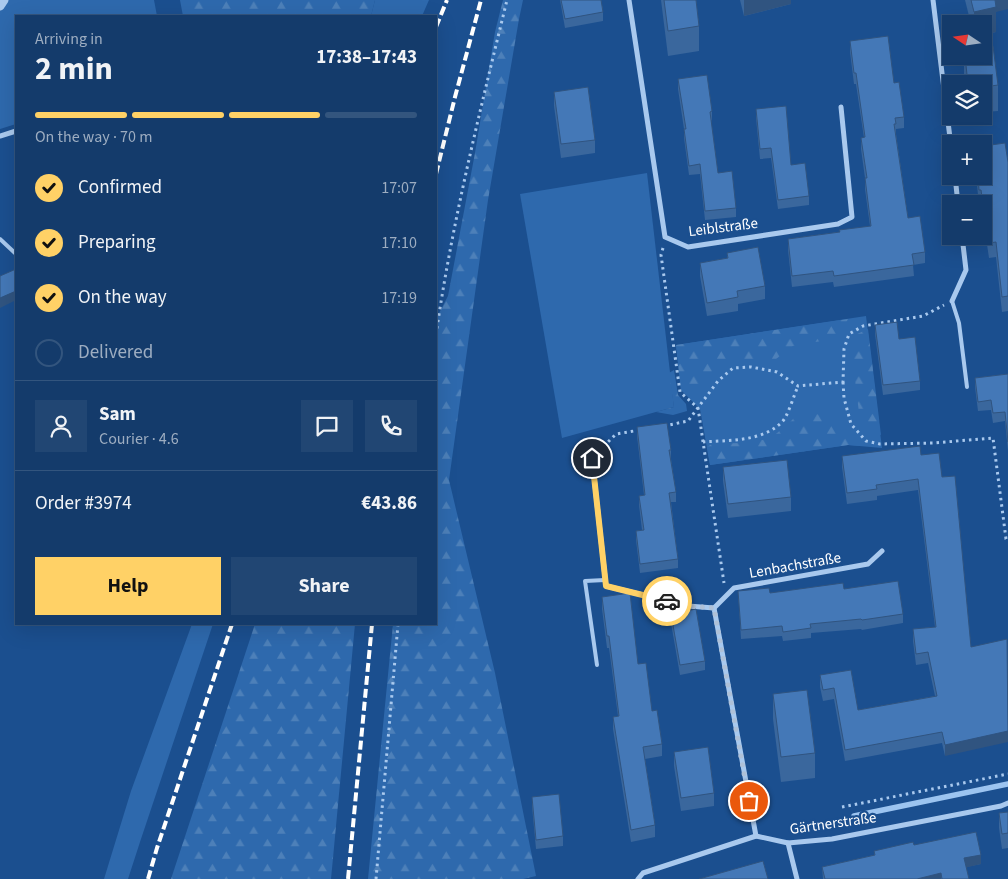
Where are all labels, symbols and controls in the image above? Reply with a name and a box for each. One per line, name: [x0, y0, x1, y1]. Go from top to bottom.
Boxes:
north arrow: [942, 15, 992, 65]
map controls: [942, 15, 992, 245]
text: Arriving in: [35, 28, 103, 50]
text: 17:38–17:43: [316, 44, 417, 71]
text: 2 min: [35, 46, 113, 92]
button: layers: [942, 75, 992, 125]
text: On the way · 70 m: [35, 126, 152, 148]
button: +: [942, 135, 992, 185]
icon: check: [35, 174, 63, 202]
text: Confirmed: [78, 174, 162, 201]
text: 17:07: [381, 177, 417, 199]
button: −: [942, 195, 992, 245]
street label: Leiblstraße: [687, 213, 759, 242]
icon: check: [35, 229, 63, 257]
text: Preparing: [78, 229, 156, 256]
text: 17:10: [381, 232, 417, 254]
icon: check: [35, 284, 63, 312]
text: On the way: [78, 284, 167, 311]
text: 17:19: [381, 287, 417, 309]
text: Delivered: [78, 339, 153, 366]
button: person: [35, 400, 87, 452]
button: chat: [301, 400, 353, 452]
button: phone: [365, 400, 417, 452]
text: Sam: [99, 401, 136, 428]
text: Courier · 4.6: [99, 428, 179, 450]
pin: [571, 437, 613, 479]
icon: home: [578, 444, 606, 472]
text: Order #3974: [35, 490, 132, 517]
text: €43.86: [361, 490, 417, 517]
street label: Lenbachstraße: [747, 547, 843, 584]
button: Help: [35, 557, 221, 615]
button: Share: [231, 557, 417, 615]
courier: [642, 576, 692, 626]
icon: car: [653, 587, 681, 615]
pin: [728, 780, 770, 822]
icon: bag: [735, 787, 763, 815]
street label: Gärtnerstraße: [788, 807, 878, 840]

